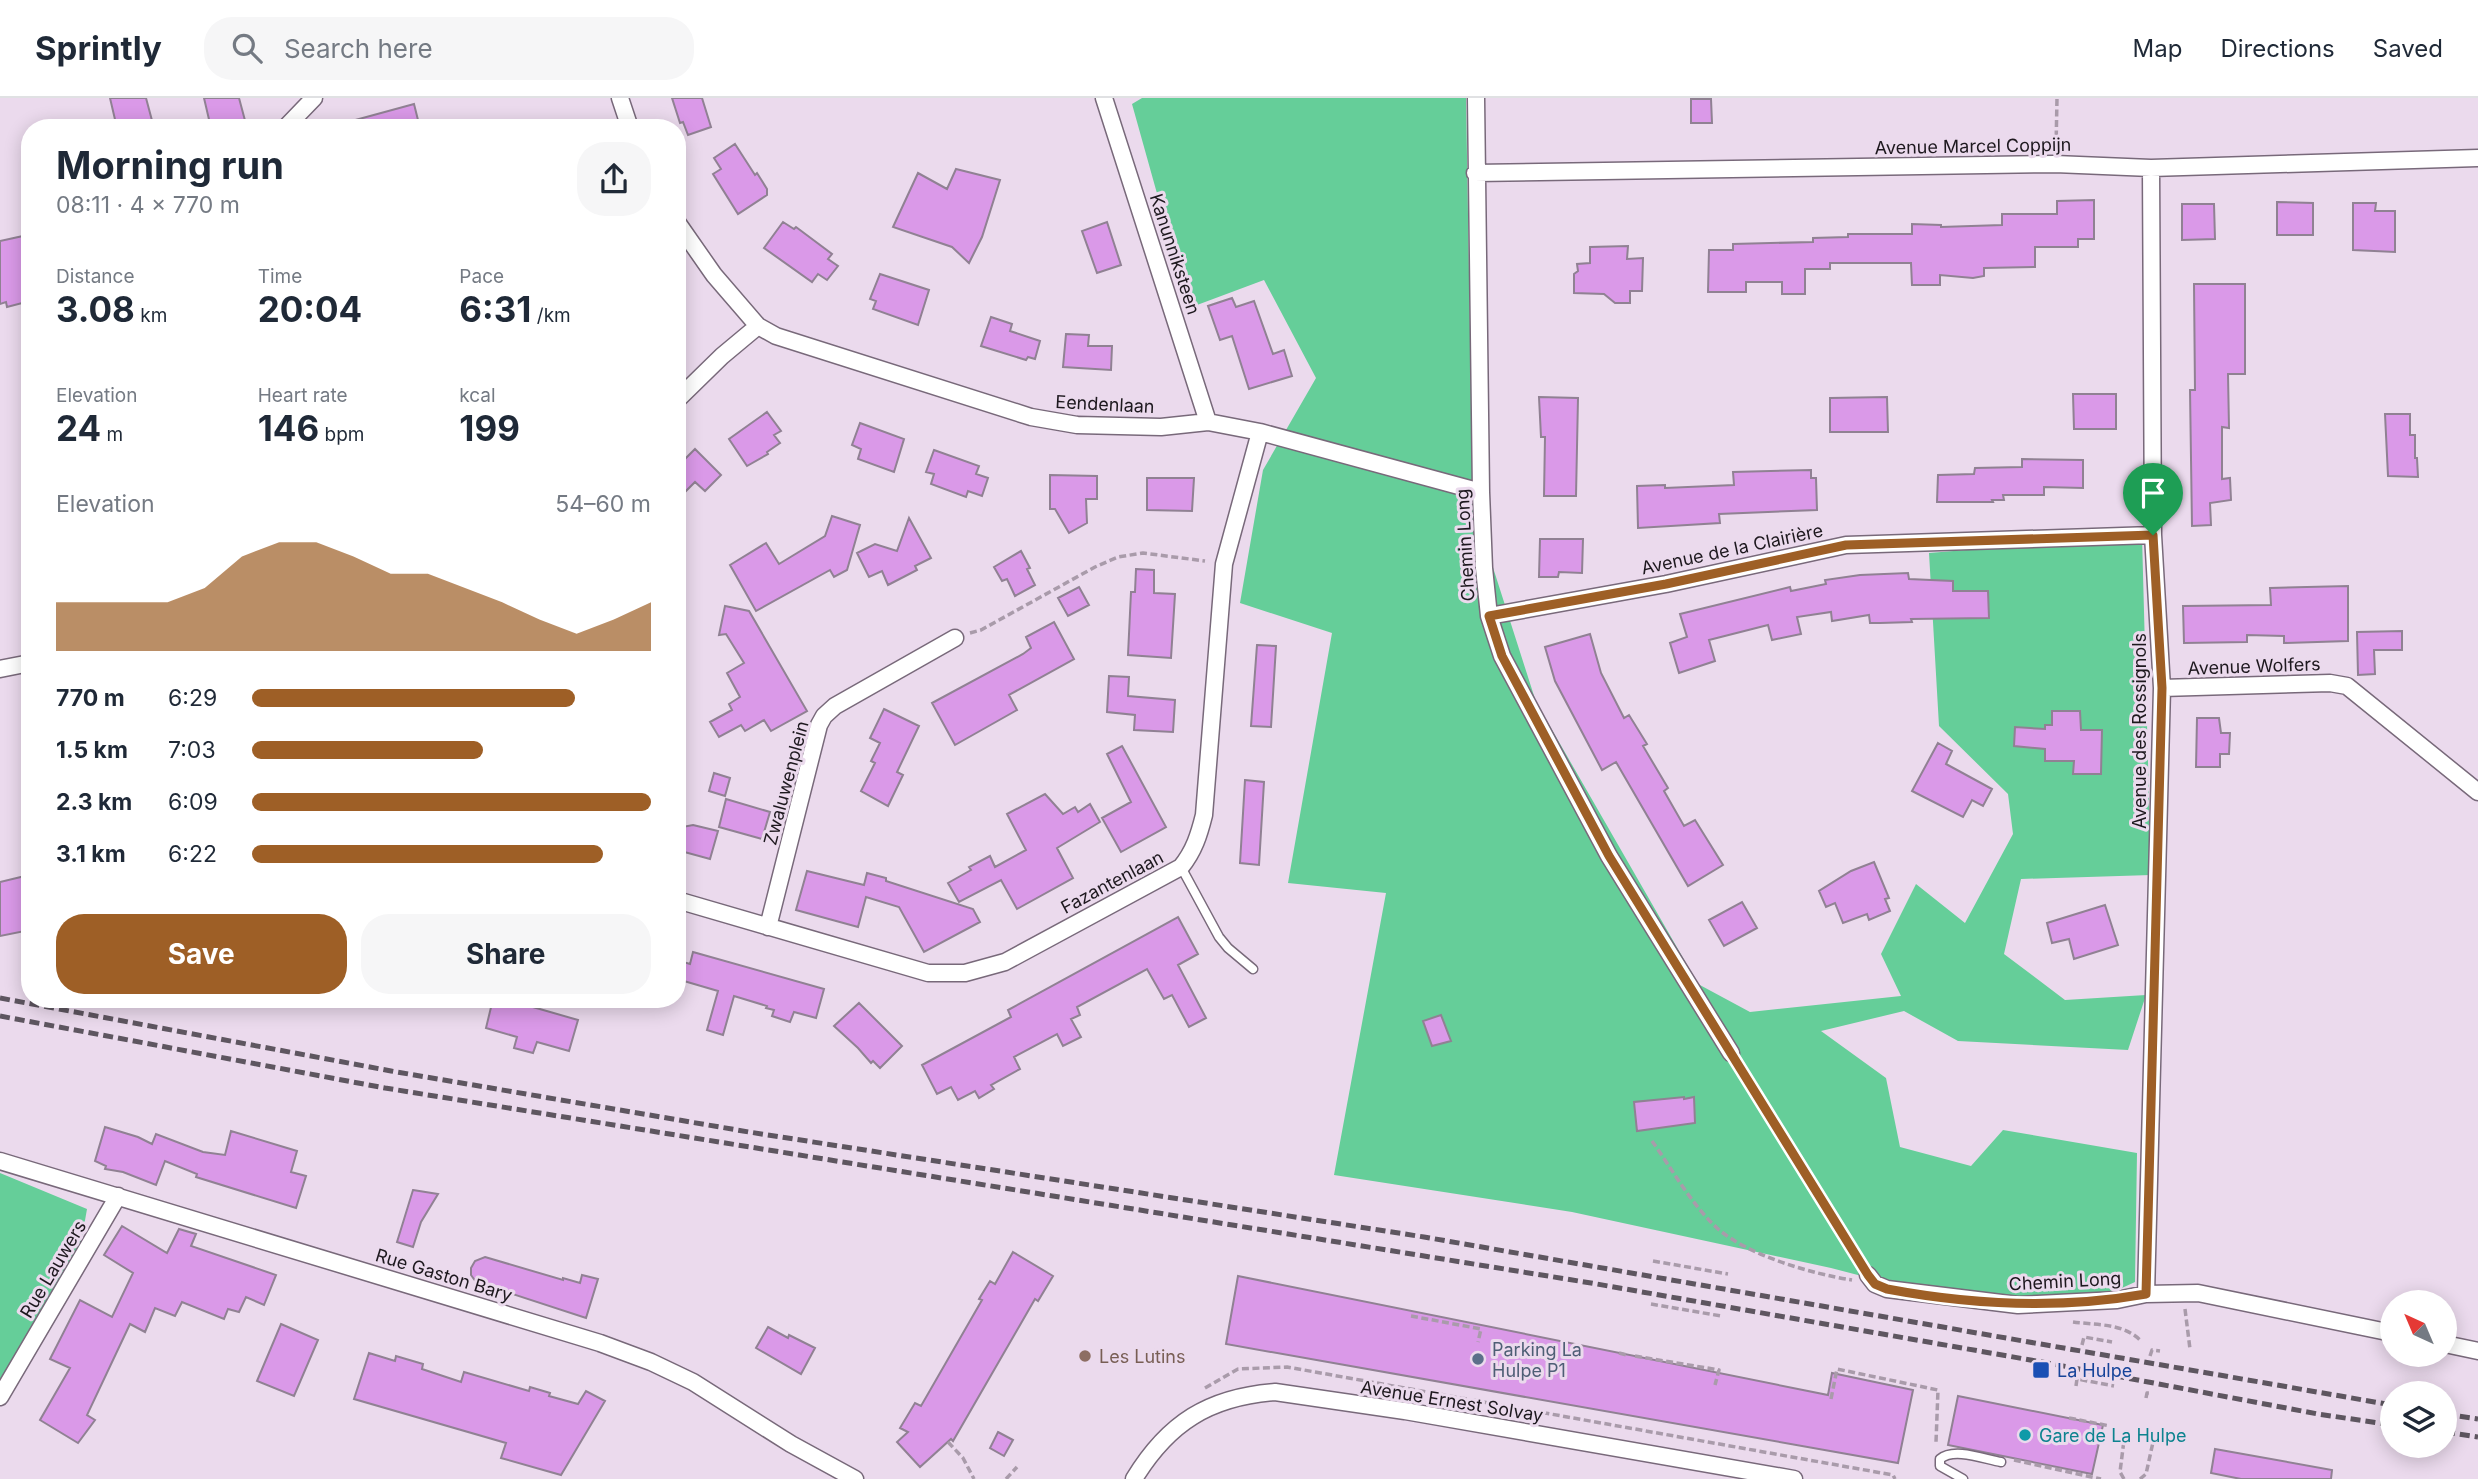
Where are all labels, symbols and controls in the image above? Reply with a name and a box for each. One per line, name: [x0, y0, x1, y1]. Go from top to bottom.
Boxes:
search box: [204, 17, 694, 80]
text: Sprintly: [35, 28, 162, 68]
icon: search: [228, 29, 266, 67]
text: Search here: [284, 33, 433, 64]
text: Map: [2133, 34, 2182, 63]
text: Directions: [2220, 34, 2335, 63]
text: Saved: [2373, 34, 2443, 63]
street label: Avenue Marcel Coppijn: [1874, 134, 2072, 158]
text: Morning run: [56, 142, 284, 188]
button: share: [577, 142, 651, 216]
text: 08:11 · 4 × 770 m: [56, 191, 240, 219]
street label: Kanunniksteen: [1146, 191, 1204, 317]
text: Distance: [56, 265, 134, 288]
text: Time: [258, 265, 302, 288]
text: Pace: [459, 265, 504, 288]
text: 3.08: [56, 288, 135, 330]
text: 20:04: [258, 288, 362, 330]
text: 6:31: [459, 288, 531, 330]
text: km: [135, 304, 167, 327]
text: /km: [531, 304, 571, 327]
text: Elevation: [56, 384, 137, 407]
text: Heart rate: [258, 384, 348, 407]
text: kcal: [459, 384, 496, 407]
street label: Eendenlaan: [1055, 391, 1155, 417]
text: 24: [56, 407, 101, 449]
text: 146: [258, 407, 319, 449]
text: 199: [459, 407, 520, 449]
text: m: [101, 423, 123, 446]
text: bpm: [319, 423, 364, 446]
pin: [2123, 463, 2183, 535]
icon: arrive: [2134, 474, 2172, 512]
street label: Chemin Long: [1452, 488, 1478, 602]
text: Elevation: [56, 490, 155, 518]
text: 54–60 m: [555, 490, 651, 518]
street label: Avenue de la Clairière: [1639, 519, 1825, 579]
street label: Avenue des Rossignols: [2129, 633, 2150, 829]
street label: Avenue Wolfers: [2187, 653, 2321, 679]
text: 770 m: [56, 684, 125, 712]
text: 6:29: [168, 684, 217, 712]
street label: Zwaluwenplein: [759, 719, 813, 847]
text: 1.5 km: [56, 736, 128, 764]
text: 7:03: [168, 736, 216, 764]
text: 2.3 km: [56, 788, 132, 816]
text: 6:09: [168, 788, 218, 816]
text: 3.1 km: [56, 840, 126, 868]
text: 6:22: [168, 840, 217, 868]
street label: Fazantenlaan: [1057, 846, 1167, 918]
button: Save: [56, 914, 347, 994]
button: Share: [361, 914, 651, 994]
street label: Rue Lauwers: [16, 1216, 90, 1322]
street label: Rue Gaston Bary: [373, 1244, 515, 1306]
street label: Chemin Long: [2008, 1268, 2122, 1294]
north arrow: [2380, 1290, 2457, 1367]
map controls: [2380, 1290, 2457, 1458]
place label: Parking La Hulpe P1: [1492, 1339, 1582, 1381]
place label: Les Lutins: [1099, 1346, 1185, 1367]
marker: Les Lutins: [1077, 1348, 1093, 1364]
marker: Parking La Hulpe P1: [1470, 1351, 1486, 1367]
marker: La Hulpe: [2031, 1360, 2051, 1380]
place label: La Hulpe: [2057, 1360, 2132, 1381]
street label: Avenue Ernest Solvay: [1359, 1376, 1545, 1426]
button: layers: [2380, 1381, 2457, 1458]
place label: Gare de La Hulpe: [2039, 1425, 2186, 1446]
marker: Gare de La Hulpe: [2017, 1427, 2033, 1443]

